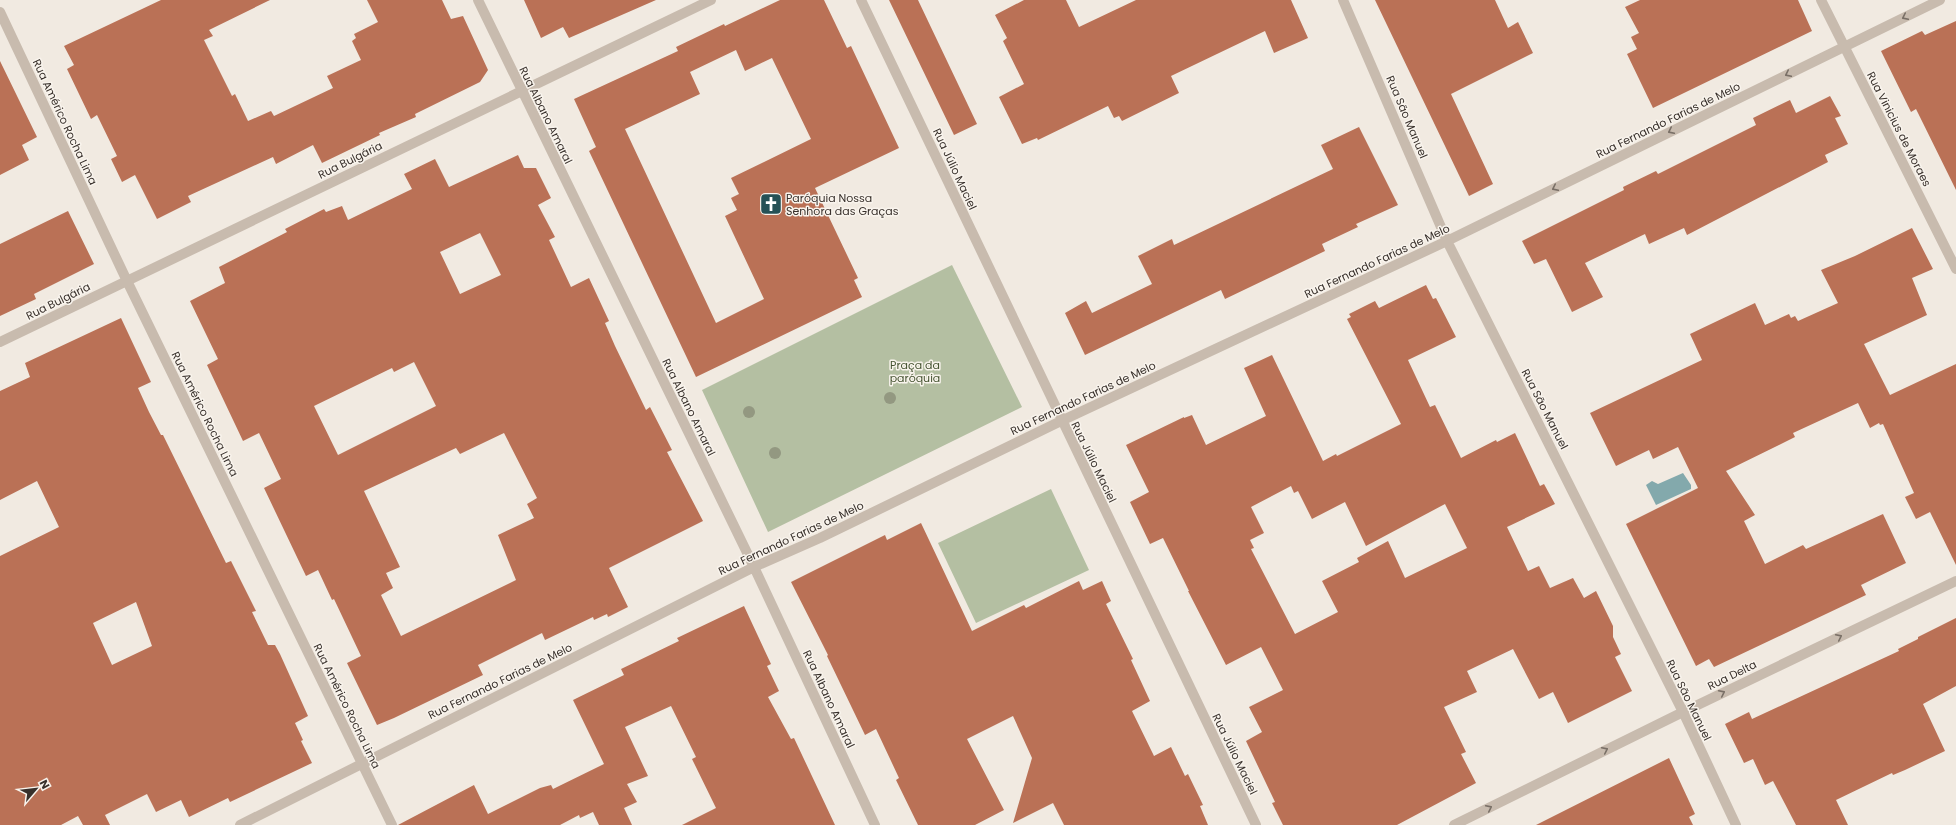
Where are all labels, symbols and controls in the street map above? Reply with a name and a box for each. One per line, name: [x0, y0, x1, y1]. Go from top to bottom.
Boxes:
one-way arrow: [1902, 12, 1909, 20]
street label: Rua Américo Rocha Lima: [29, 56, 101, 188]
street label: Rua Albano Amaral: [515, 64, 577, 166]
one-way arrow: [1785, 69, 1792, 77]
street label: Rua Vinicius de Moraes: [1863, 69, 1935, 189]
street label: Rua São Manuel: [1382, 73, 1432, 161]
street label: Rua Fernando Farias de Melo: [1593, 78, 1743, 162]
street label: Rua Júlio Maciel: [929, 126, 981, 212]
one-way arrow: [1668, 126, 1676, 134]
street label: Rua Bulgária: [315, 138, 385, 182]
one-way arrow: [1551, 184, 1559, 191]
place label: Paróquia Nossa Senhora das Graças: [786, 190, 899, 219]
church icon: Paróquia Nossa Senhora das Graças: [758, 191, 784, 217]
street label: Rua Fernando Farias de Melo: [1302, 220, 1452, 302]
street label: Rua Bulgária: [23, 279, 93, 323]
street label: Rua Américo Rocha Lima: [168, 349, 242, 479]
street label: Rua Albano Amaral: [658, 356, 720, 458]
park label: Praça da paróquia: [890, 357, 940, 386]
street label: Rua Fernando Farias de Melo: [1008, 357, 1158, 439]
street label: Rua São Manuel: [1518, 366, 1572, 452]
street label: Rua Júlio Maciel: [1067, 419, 1121, 505]
street label: Rua Fernando Farias de Melo: [716, 497, 866, 579]
one-way arrow: [1835, 634, 1843, 642]
street label: Rua Fernando Farias de Melo: [425, 639, 575, 723]
street label: Rua Américo Rocha Lima: [310, 641, 384, 771]
street label: Rua Albano Amaral: [799, 647, 859, 751]
street label: Rua Delta: [1705, 656, 1759, 694]
street label: Rua São Manuel: [1662, 657, 1716, 743]
one-way arrow: [1718, 690, 1725, 698]
street label: Rua Júlio Maciel: [1208, 711, 1262, 797]
one-way arrow: [1601, 747, 1609, 755]
north arrow: [16, 769, 56, 809]
text: N: [36, 777, 54, 792]
one-way arrow: [1485, 805, 1492, 813]

